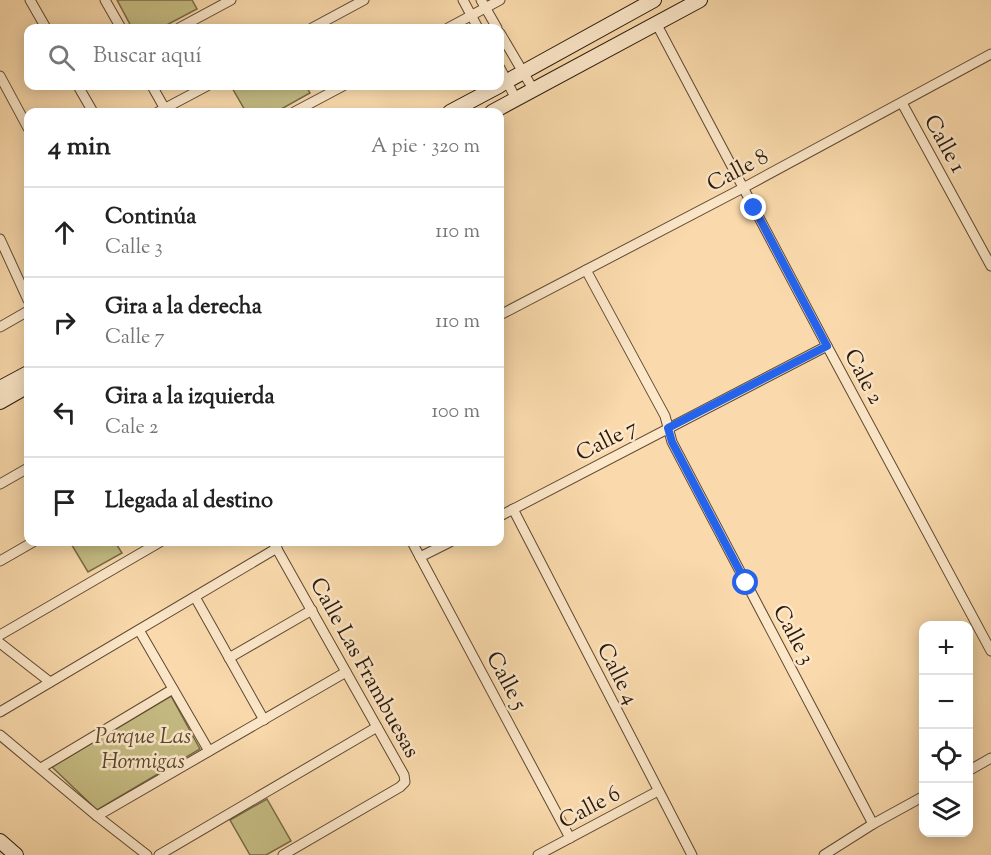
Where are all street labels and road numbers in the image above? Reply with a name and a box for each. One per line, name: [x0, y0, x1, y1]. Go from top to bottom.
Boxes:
street label: Calle 1: [914, 110, 973, 180]
street label: Calle 8: [702, 142, 775, 201]
street label: Cale 2: [834, 344, 890, 411]
street label: Calle 7: [571, 413, 644, 471]
street label: Calle Las Frambuesas: [300, 572, 426, 765]
street label: Calle 3: [763, 600, 821, 671]
street label: Calle 4: [587, 638, 645, 711]
street label: Calle 5: [477, 646, 534, 717]
street label: Calle 6: [554, 779, 627, 838]

